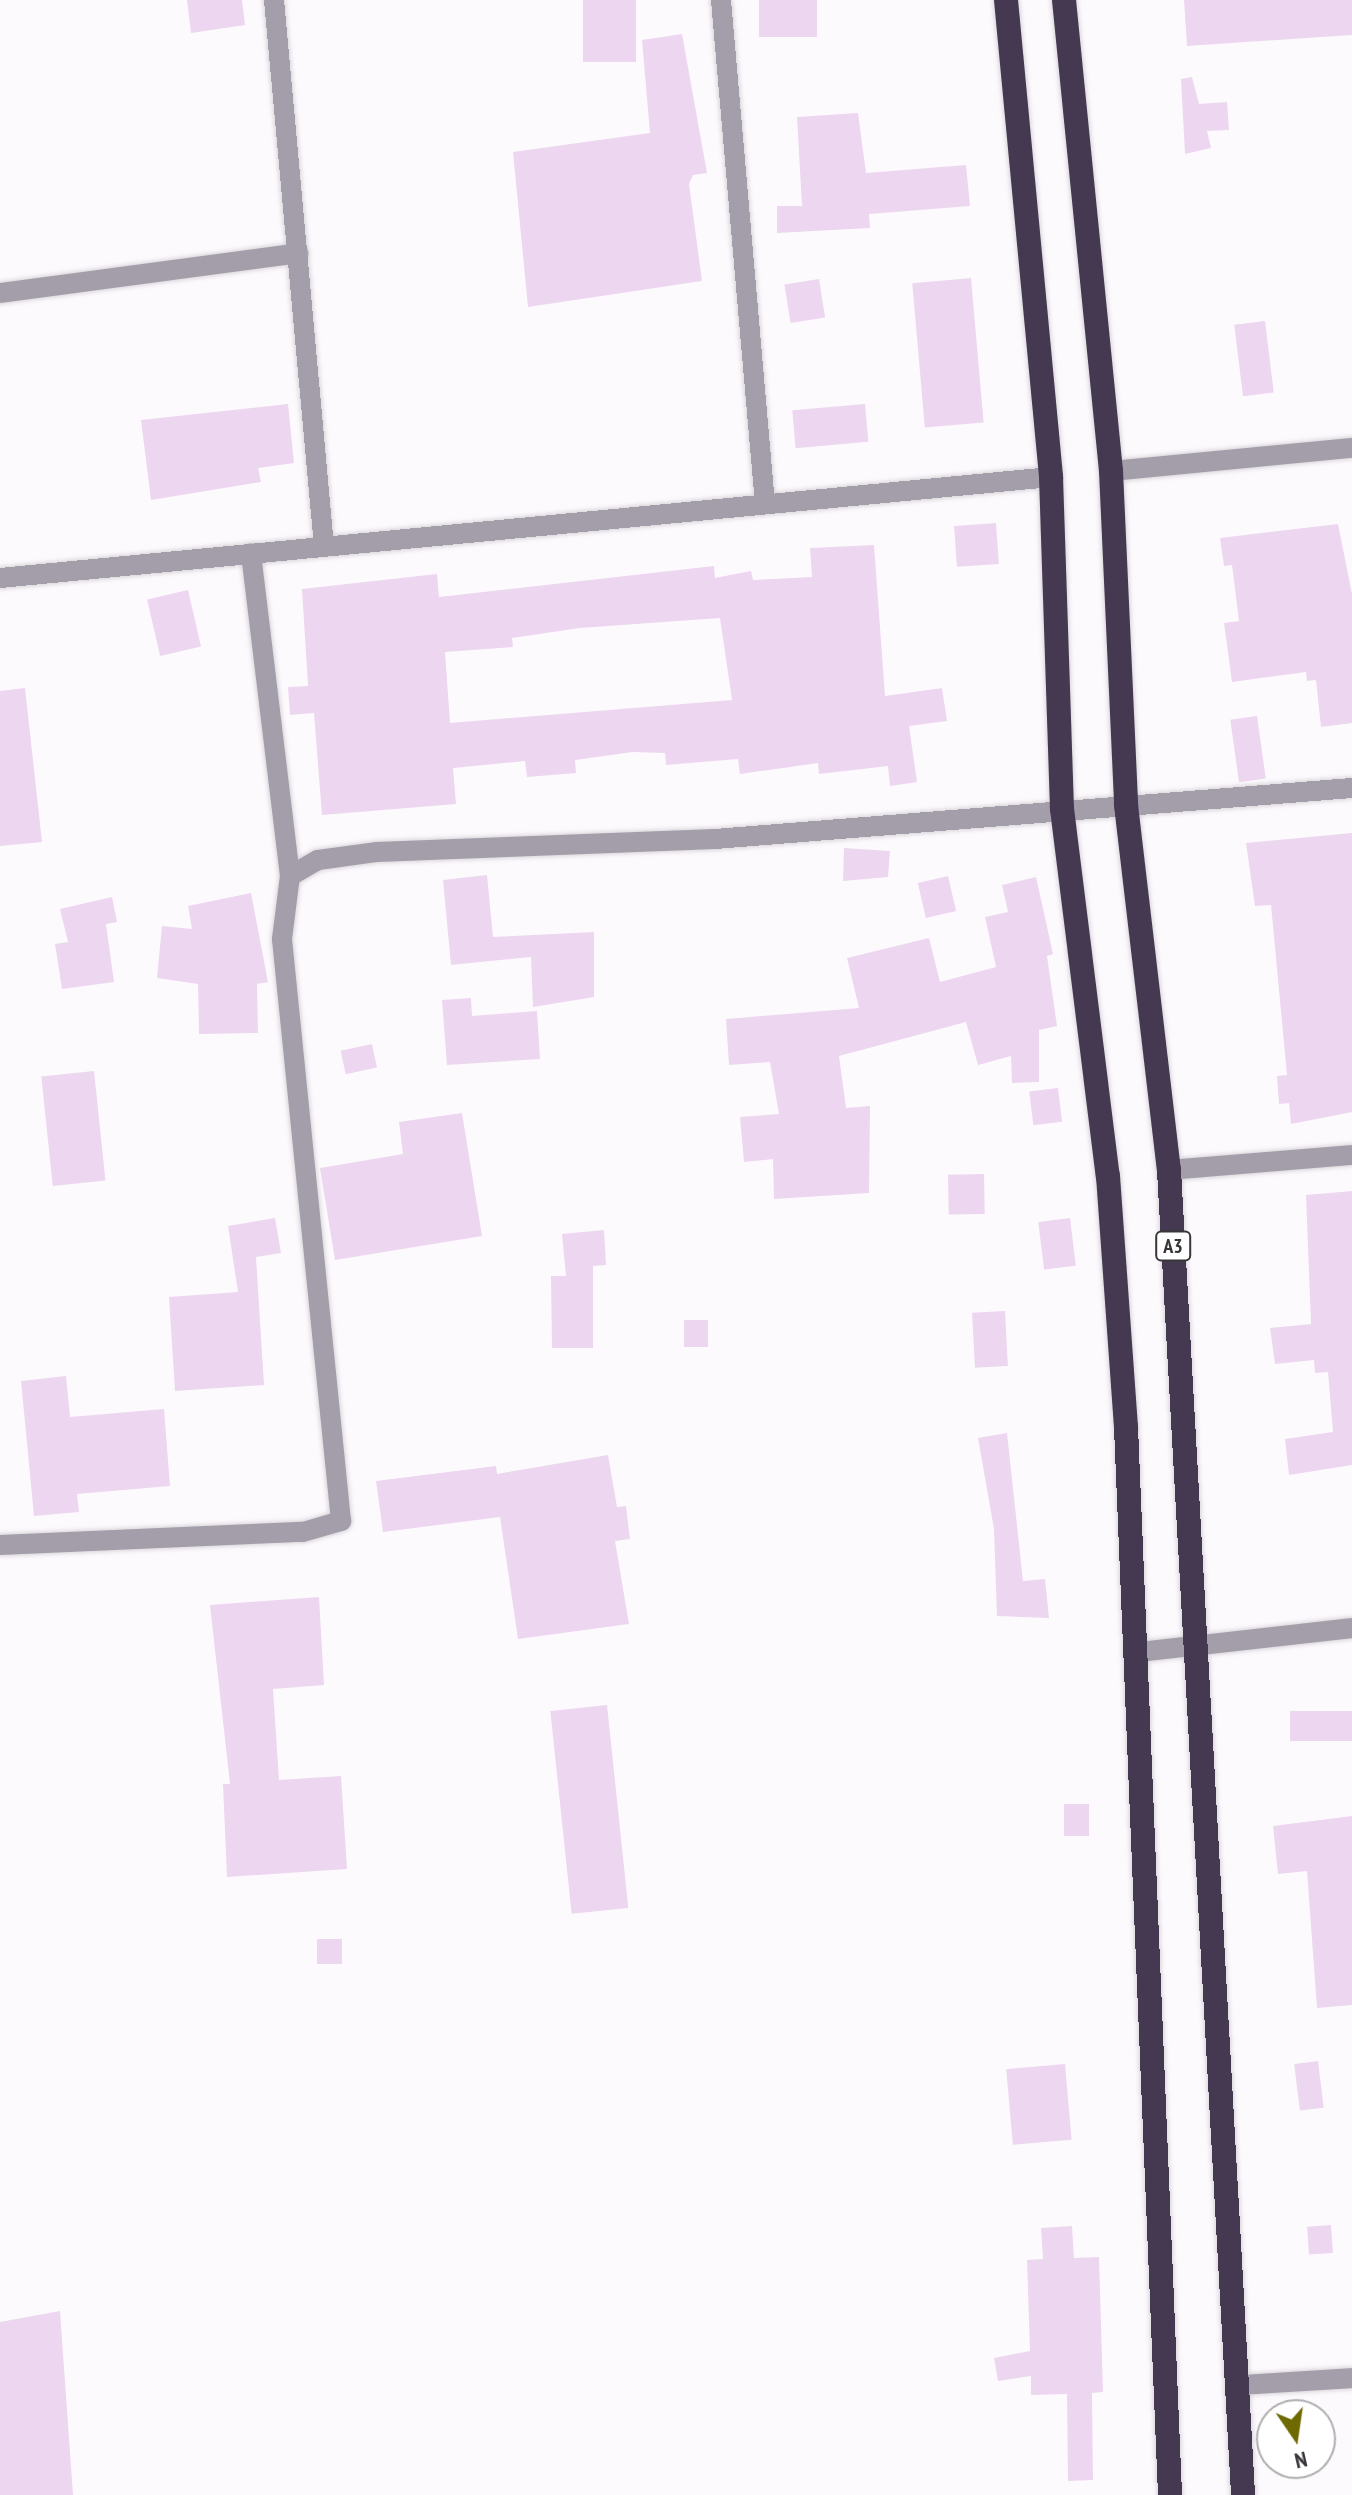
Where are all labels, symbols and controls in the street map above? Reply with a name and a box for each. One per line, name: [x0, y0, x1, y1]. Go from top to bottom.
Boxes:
road number: A3: [1155, 1230, 1191, 1262]
north arrow: [1256, 2399, 1336, 2479]
text: N: [1292, 2445, 1310, 2475]

